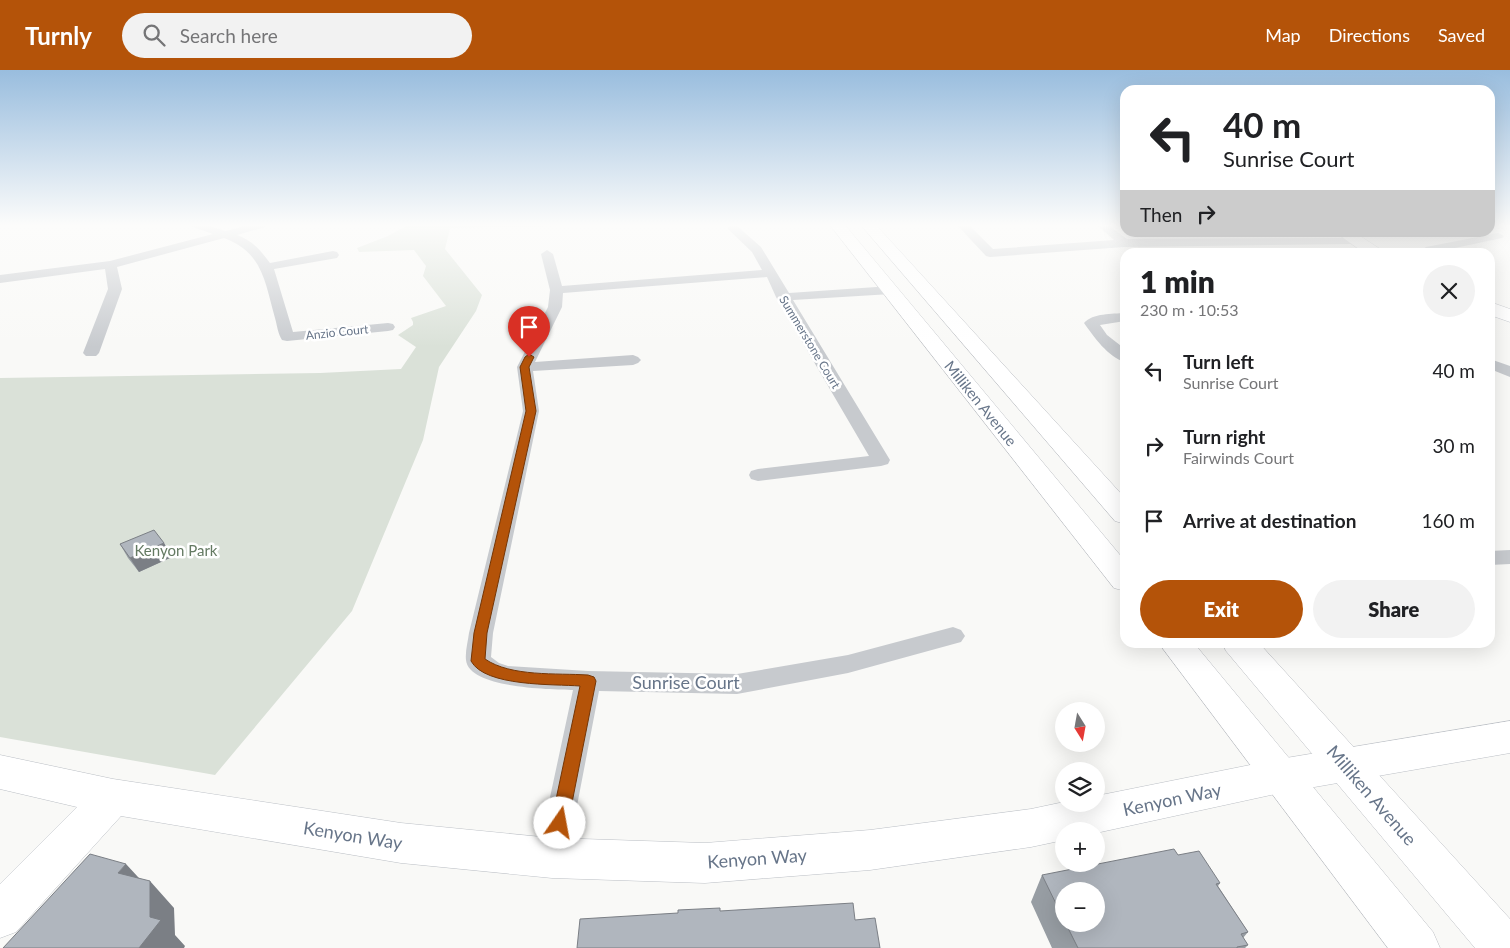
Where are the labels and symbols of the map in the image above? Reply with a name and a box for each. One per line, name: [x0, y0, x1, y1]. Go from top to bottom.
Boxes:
street label: Summerstone Court: [776, 293, 844, 392]
pin: [508, 306, 550, 357]
street label: Anzio Court: [305, 321, 370, 343]
street label: Milliken Avenue: [941, 357, 1021, 449]
park label: Kenyon Park: [134, 541, 218, 559]
street label: Sunrise Court: [632, 671, 740, 693]
north arrow: [1055, 702, 1105, 752]
street label: Milliken Avenue: [1323, 740, 1421, 850]
street label: Kenyon Way: [1121, 778, 1224, 820]
position arrow: [533, 796, 585, 848]
street label: Kenyon Way: [302, 816, 405, 854]
street label: Kenyon Way: [706, 843, 808, 872]

